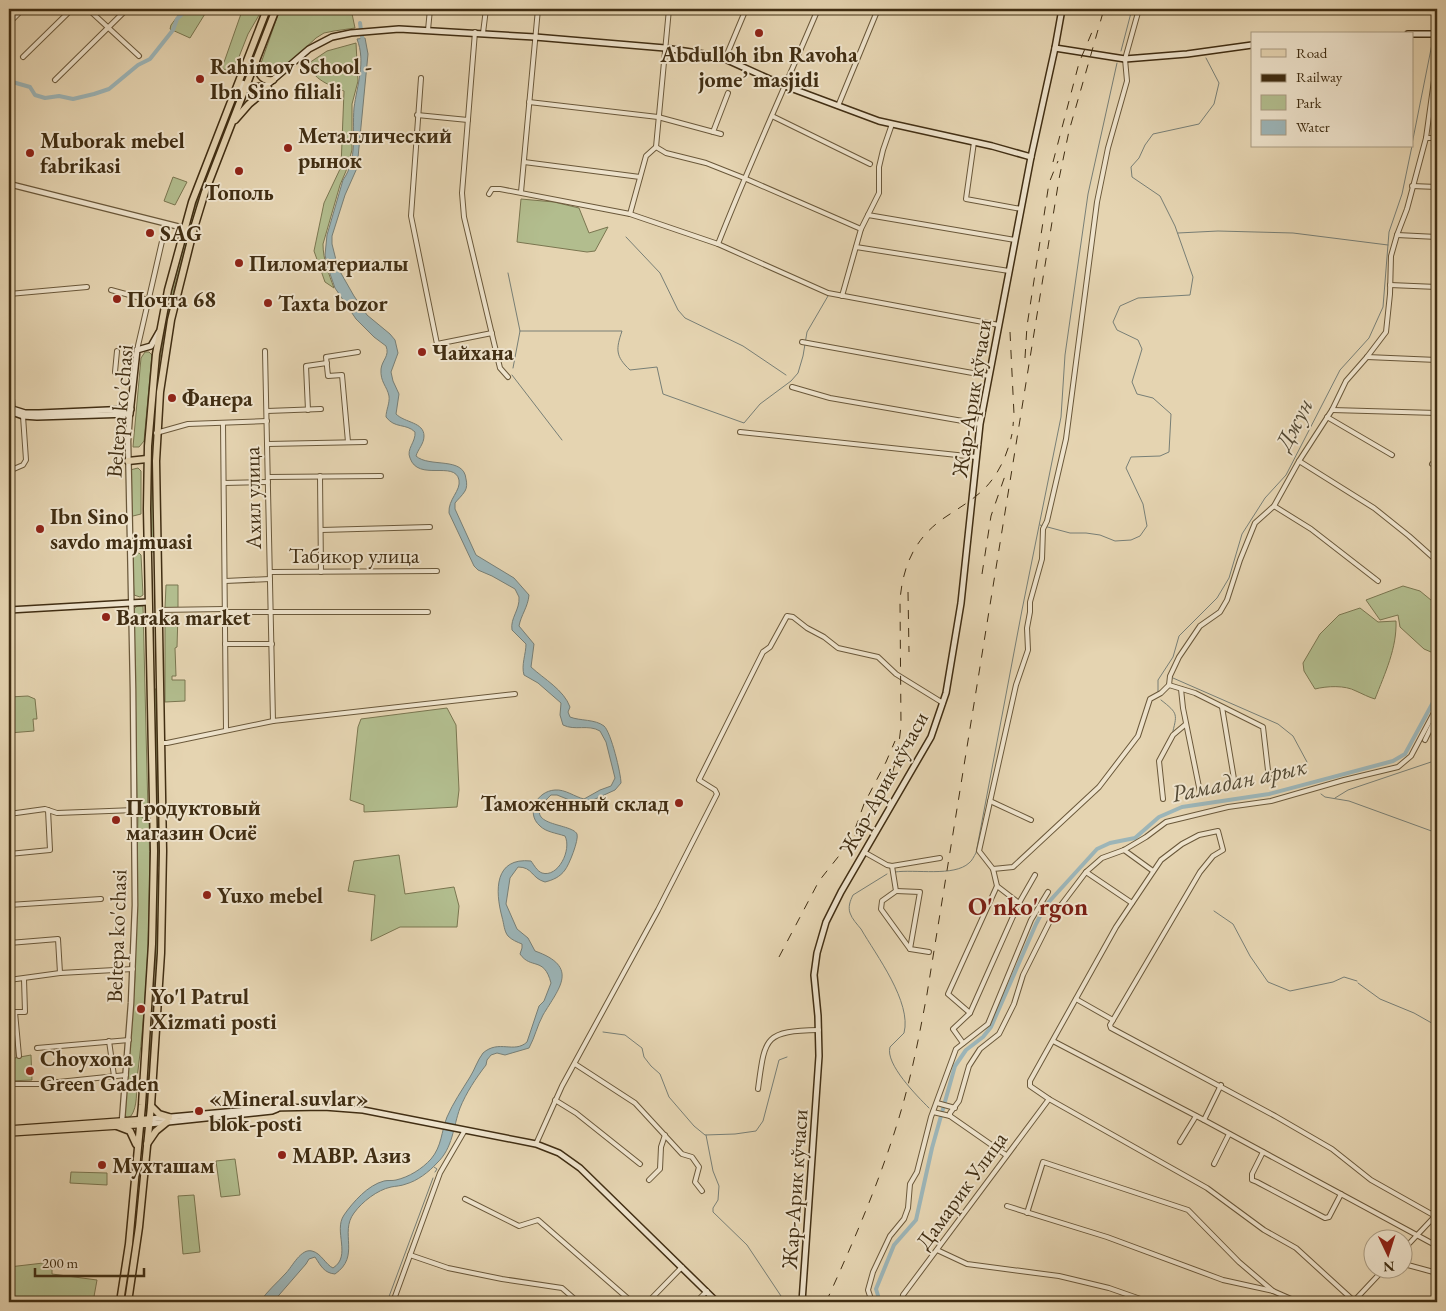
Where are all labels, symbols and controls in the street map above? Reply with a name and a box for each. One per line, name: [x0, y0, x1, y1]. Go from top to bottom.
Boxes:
marker: Abdulloh ibn Ravoha jome’ masjidi: [753, 27, 765, 39]
legend: [1251, 32, 1414, 148]
place label: Abdulloh ibn Ravoha jome’ masjidi: [659, 40, 858, 94]
text: Road: [1296, 43, 1328, 62]
place label: Rahimov School - Ibn Sino filiali: [210, 52, 372, 106]
text: Railway: [1296, 67, 1343, 86]
marker: Rahimov School - Ibn Sino filiali: [194, 73, 206, 85]
text: Park: [1296, 93, 1323, 112]
text: Water: [1296, 117, 1330, 136]
place label: Металлический рынок: [298, 121, 452, 175]
place label: Muborak mebel fabrikasi: [40, 126, 185, 180]
marker: Металлический рынок: [282, 142, 294, 154]
marker: Muborak mebel fabrikasi: [24, 147, 36, 159]
marker: Тополь: [233, 165, 245, 177]
place label: Тополь: [204, 178, 274, 207]
place label: SAG: [160, 219, 202, 248]
marker: SAG: [144, 227, 156, 239]
place label: Пиломатериалы: [249, 249, 409, 278]
marker: Пиломатериалы: [233, 257, 245, 269]
place label: Почта 68: [127, 285, 216, 314]
place label: Taxta bozor: [278, 289, 388, 318]
marker: Почта 68: [111, 293, 123, 305]
marker: Taxta bozor: [262, 297, 274, 309]
street label: Жар-Арик кўчаси: [944, 316, 998, 480]
place label: Чайхана: [432, 338, 514, 367]
street label: Beltepa ko'chasi: [99, 343, 140, 479]
marker: Чайхана: [416, 346, 428, 358]
place label: Фанера: [182, 384, 253, 413]
marker: Фанера: [166, 392, 178, 404]
water label: Джун: [1266, 392, 1320, 457]
street label: Ахил улица: [237, 446, 268, 551]
place label: Ibn Sino savdo majmuasi: [50, 502, 193, 556]
marker: Ibn Sino savdo majmuasi: [34, 523, 46, 535]
street label: Табикор улица: [288, 541, 420, 570]
place label: Baraka market: [116, 603, 251, 632]
marker: Baraka market: [100, 611, 112, 623]
street label: Жар-Арик кўчаси: [831, 706, 935, 861]
water label: Рамадан арык: [1168, 750, 1310, 809]
place label: Таможенный склад: [480, 789, 669, 818]
place label: Продуктовый магазин Осиё: [126, 793, 261, 847]
marker: Таможенный склад: [673, 797, 685, 809]
marker: Продуктовый магазин Осиё: [110, 814, 122, 826]
street label: Beltepa ko'chasi: [100, 869, 133, 1003]
place label: Yuxo mebel: [217, 881, 323, 910]
marker: Yuxo mebel: [201, 889, 213, 901]
district label: O'nko'rgon: [968, 890, 1088, 923]
place label: Yo'l Patrul Xizmati posti: [150, 982, 277, 1036]
marker: Yo'l Patrul Xizmati posti: [135, 1003, 147, 1015]
place label: Choyxona Green Gaden: [40, 1044, 160, 1098]
marker: Choyxona Green Gaden: [24, 1065, 36, 1077]
place label: «Mineral suvlar» blok-posti: [209, 1084, 369, 1138]
marker: «Mineral suvlar» blok-posti: [193, 1105, 205, 1117]
street label: Жар-Арик кўчаси: [774, 1108, 815, 1271]
street label: Дамарик Улица: [909, 1125, 1014, 1255]
place label: МАВР. Азиз: [292, 1141, 411, 1170]
marker: МАВР. Азиз: [276, 1149, 288, 1161]
place label: Мухташам: [112, 1151, 215, 1180]
marker: Мухташам: [96, 1159, 108, 1171]
north arrow: [1364, 1228, 1414, 1278]
scale bar: [35, 1246, 144, 1278]
text: 200 m: [42, 1253, 79, 1272]
text: N: [1382, 1258, 1395, 1276]

